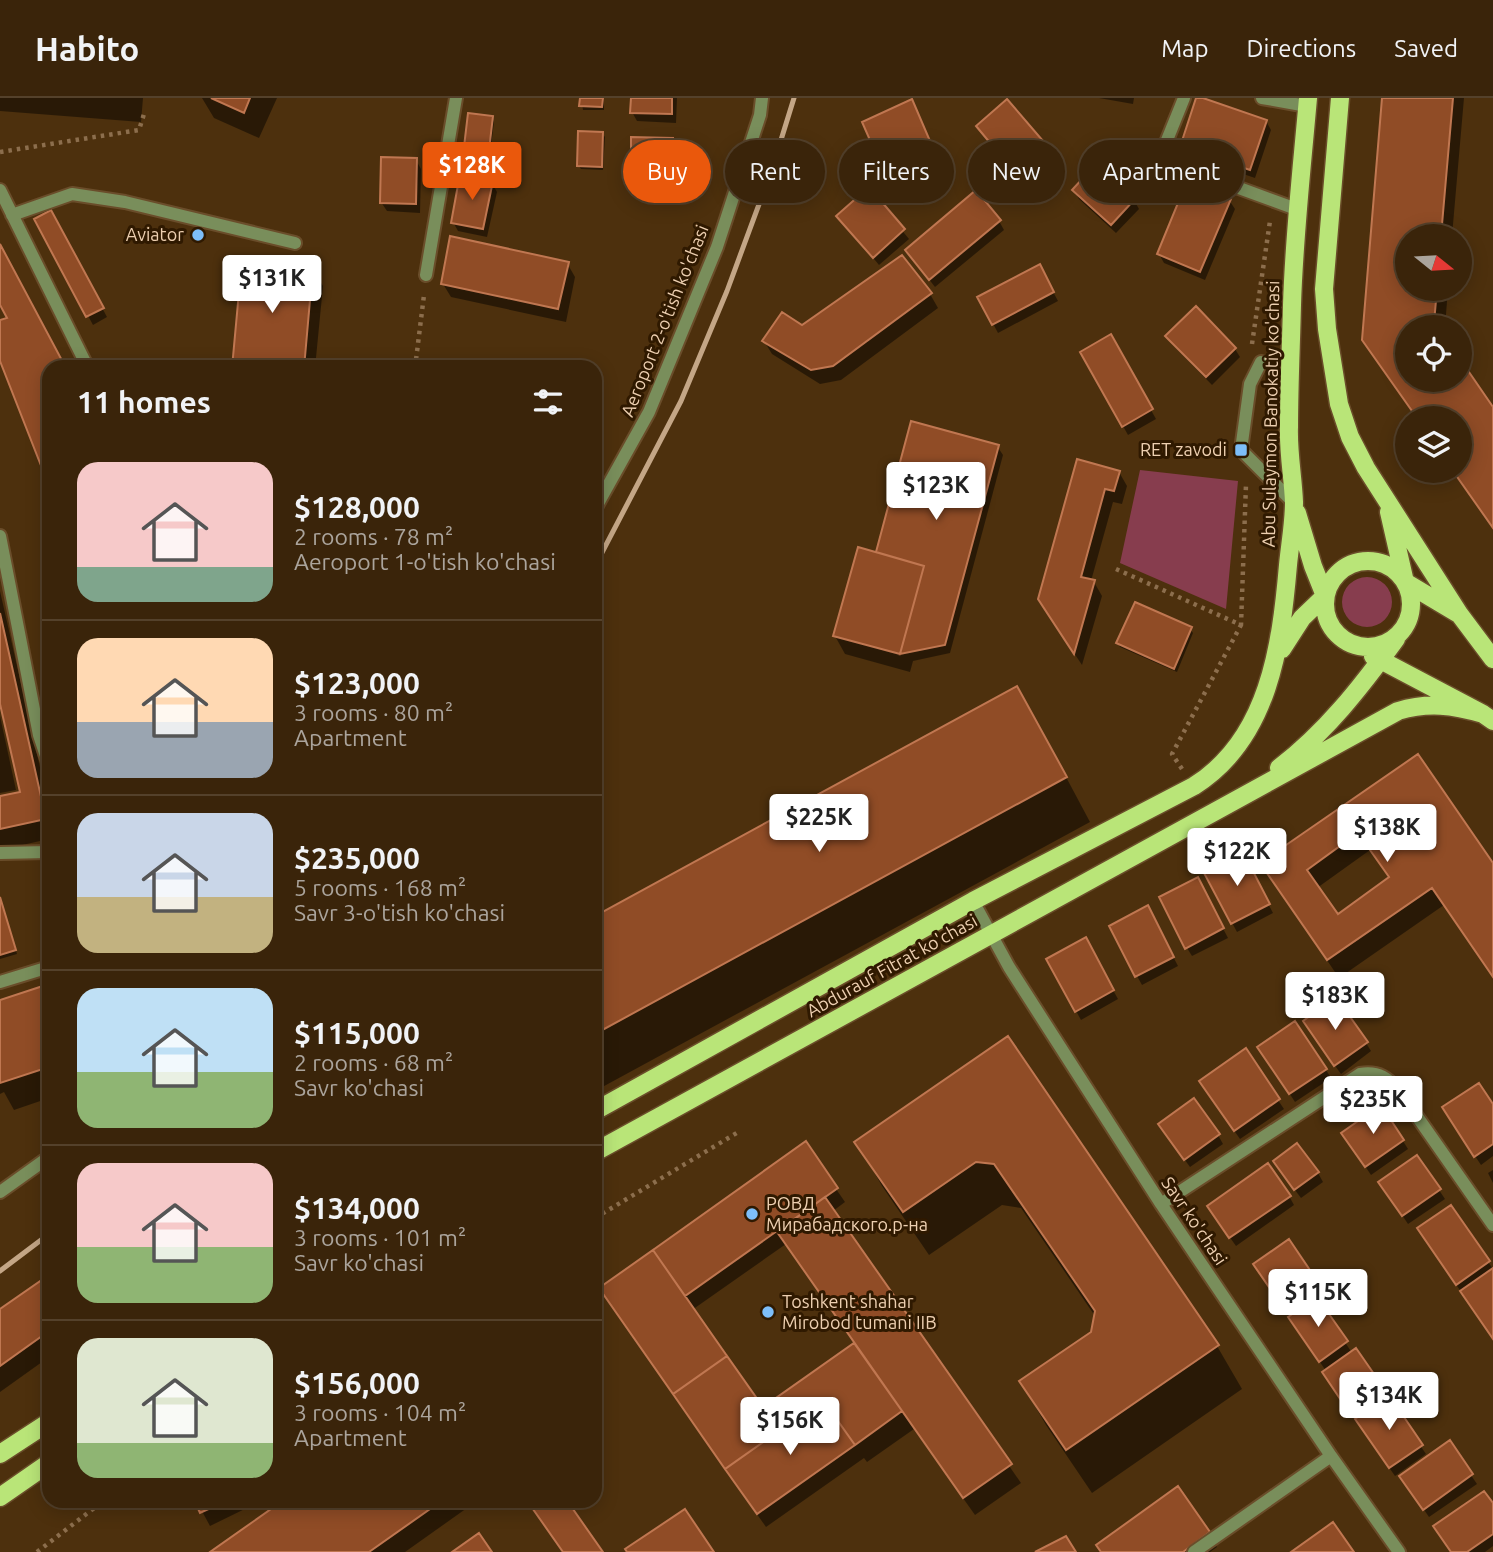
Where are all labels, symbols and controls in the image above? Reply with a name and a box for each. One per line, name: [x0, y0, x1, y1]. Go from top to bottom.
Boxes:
text: Habito: [35, 30, 139, 67]
text: Map: [1161, 35, 1208, 62]
text: Directions: [1246, 35, 1356, 62]
text: Saved: [1394, 35, 1458, 62]
chip: Buy: [623, 140, 711, 203]
chip: Rent: [725, 140, 825, 203]
chip: Filters: [839, 140, 954, 203]
chip: New: [968, 140, 1065, 203]
chip: Apartment: [1079, 140, 1244, 203]
pin: $128K: [423, 142, 521, 202]
text: $128K: [438, 152, 506, 177]
street label: Aeroport 2-o'tish ko'chasi: [616, 222, 712, 419]
place label: Aviator: [126, 224, 184, 244]
north arrow: [1395, 224, 1472, 301]
map controls: [1395, 224, 1472, 483]
marker: Aviator: [190, 227, 206, 243]
pin: $131K: [223, 256, 321, 315]
text: $131K: [238, 265, 306, 290]
street label: Abu Sulaymon Banokatiy ko'chasi: [1258, 280, 1282, 548]
button: locate: [1395, 315, 1472, 392]
icon: filters: [529, 383, 567, 421]
text: 11 homes: [77, 385, 211, 419]
button: layers: [1395, 406, 1472, 483]
place label: RET zavodi: [1140, 439, 1227, 459]
marker: RET zavodi: [1233, 442, 1249, 458]
pin: $123K: [887, 462, 985, 522]
text: $123K: [902, 472, 970, 497]
icon: home: [133, 490, 217, 574]
text: $128,000: [294, 490, 420, 524]
text: 2 rooms · 78 m²: [294, 524, 453, 549]
text: Aeroport 1-o'tish ko'chasi: [294, 549, 556, 574]
icon: home: [133, 666, 217, 750]
text: $123,000: [294, 666, 420, 700]
text: 3 rooms · 80 m²: [294, 700, 453, 725]
text: Apartment: [294, 725, 407, 750]
pin: $225K: [770, 794, 868, 854]
text: $225K: [785, 804, 853, 829]
pin: $138K: [1338, 804, 1436, 864]
text: $138K: [1353, 814, 1421, 839]
pin: $122K: [1188, 828, 1286, 888]
text: $122K: [1203, 838, 1271, 863]
icon: home: [133, 841, 217, 925]
text: $235,000: [294, 841, 420, 875]
text: 5 rooms · 168 m²: [294, 875, 466, 900]
text: Savr 3-o'tish ko'chasi: [294, 900, 505, 925]
street label: Abdurauf Fitrat ko'chasi: [803, 910, 980, 1020]
pin: $183K: [1286, 972, 1384, 1032]
text: $183K: [1301, 982, 1369, 1007]
icon: home: [133, 1016, 217, 1100]
text: $115,000: [294, 1016, 420, 1050]
text: 2 rooms · 68 m²: [294, 1050, 453, 1075]
text: Savr ko'chasi: [294, 1075, 424, 1100]
pin: $235K: [1324, 1076, 1422, 1136]
text: $235K: [1339, 1086, 1407, 1111]
street label: Savr ko'chasi: [1158, 1173, 1232, 1268]
icon: home: [133, 1191, 217, 1275]
text: $134,000: [294, 1191, 420, 1225]
place label: РОВД Мирабадского.р-на: [766, 1193, 928, 1234]
marker: РОВД Мирабадского.р-на: [744, 1206, 760, 1222]
text: 3 rooms · 101 m²: [294, 1225, 466, 1250]
text: Savr ko'chasi: [294, 1250, 424, 1275]
pin: $115K: [1269, 1270, 1367, 1329]
text: $115K: [1284, 1279, 1352, 1304]
place label: Toshkent shahar Mirobod tumani IIB: [782, 1291, 937, 1332]
marker: Toshkent shahar Mirobod tumani IIB: [760, 1304, 776, 1320]
icon: home: [133, 1366, 217, 1450]
text: $156,000: [294, 1366, 420, 1400]
pin: $134K: [1340, 1372, 1438, 1432]
text: $134K: [1355, 1382, 1423, 1407]
pin: $156K: [741, 1398, 839, 1457]
text: 3 rooms · 104 m²: [294, 1400, 466, 1425]
text: $156K: [756, 1407, 824, 1432]
text: Apartment: [294, 1425, 407, 1450]

